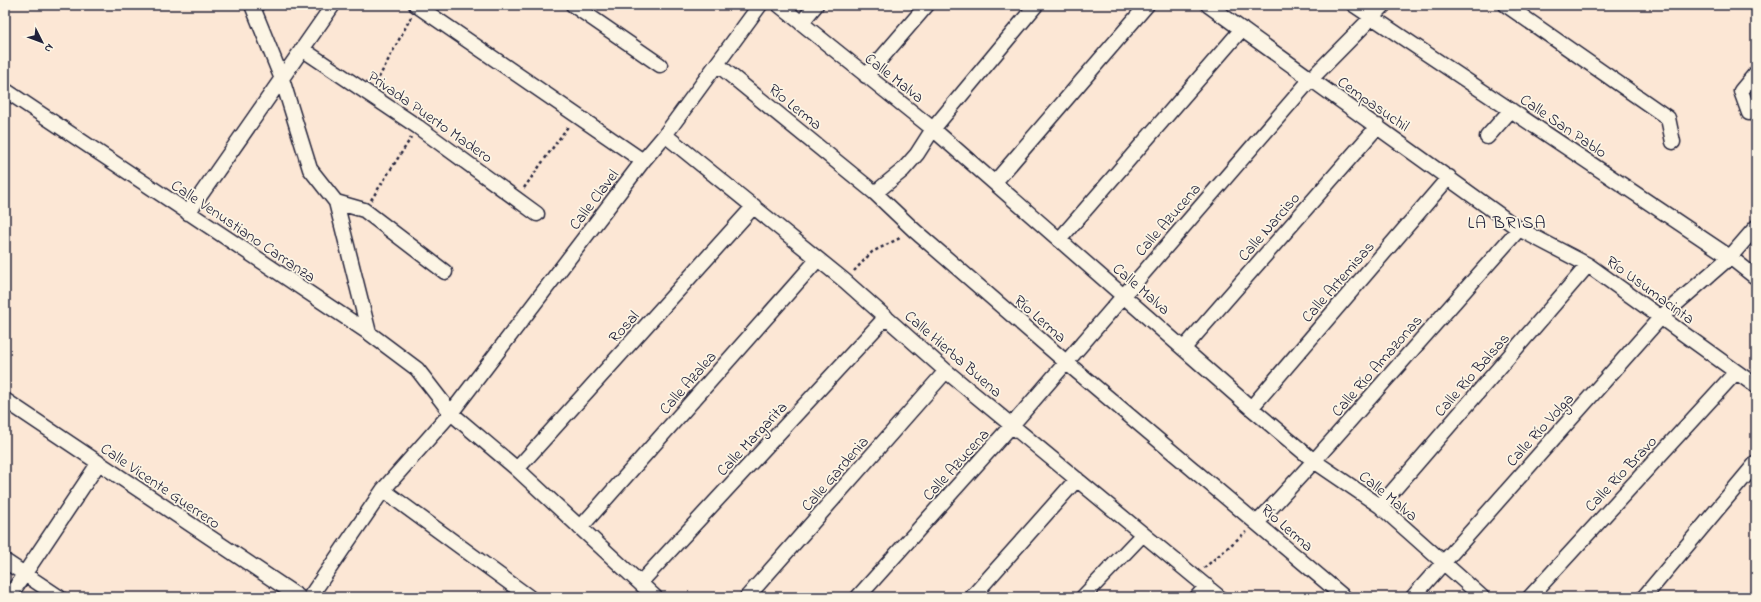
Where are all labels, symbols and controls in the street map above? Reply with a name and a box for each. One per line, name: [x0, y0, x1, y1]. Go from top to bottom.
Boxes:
north arrow: [22, 22, 62, 62]
text: N: [40, 40, 57, 56]
street label: Calle Malva: [859, 48, 929, 110]
street label: Privada Puerto Madero: [363, 65, 497, 170]
street label: Cempasuchil: [1332, 71, 1414, 139]
street label: Río Lerma: [763, 78, 827, 137]
street label: Calle San Pablo: [1514, 89, 1611, 165]
street label: Calle Clavel: [564, 165, 626, 236]
street label: Calle Venustiano Carranza: [166, 174, 320, 289]
street label: Calle Azucena: [1130, 178, 1207, 262]
street label: Calle Narciso: [1233, 187, 1306, 267]
district label: LA BRISA: [1467, 211, 1547, 237]
street label: Calle Artemisas: [1296, 236, 1381, 329]
street label: Río Usumacinta: [1601, 250, 1699, 331]
street label: Calle Malva: [1106, 258, 1175, 321]
street label: Río Lerma: [1008, 290, 1071, 349]
street label: Rosal: [603, 305, 646, 349]
street label: Calle Hierba Buena: [898, 305, 1007, 404]
street label: Calle Río Amazonas: [1326, 310, 1429, 423]
street label: Calle Río Balsas: [1429, 328, 1516, 423]
street label: Calle Azalea: [654, 346, 723, 420]
street label: Calle Río Volga: [1501, 388, 1580, 473]
street label: Calle Margarita: [711, 396, 794, 482]
street label: Calle Azucena: [917, 424, 996, 507]
street label: Calle Gardenia: [796, 431, 875, 517]
street label: Calle Río Bravo: [1580, 431, 1663, 518]
street label: Calle Vicente Guerrero: [95, 437, 225, 536]
street label: Calle Malva: [1353, 465, 1422, 528]
street label: Río Lerma: [1255, 499, 1318, 558]

